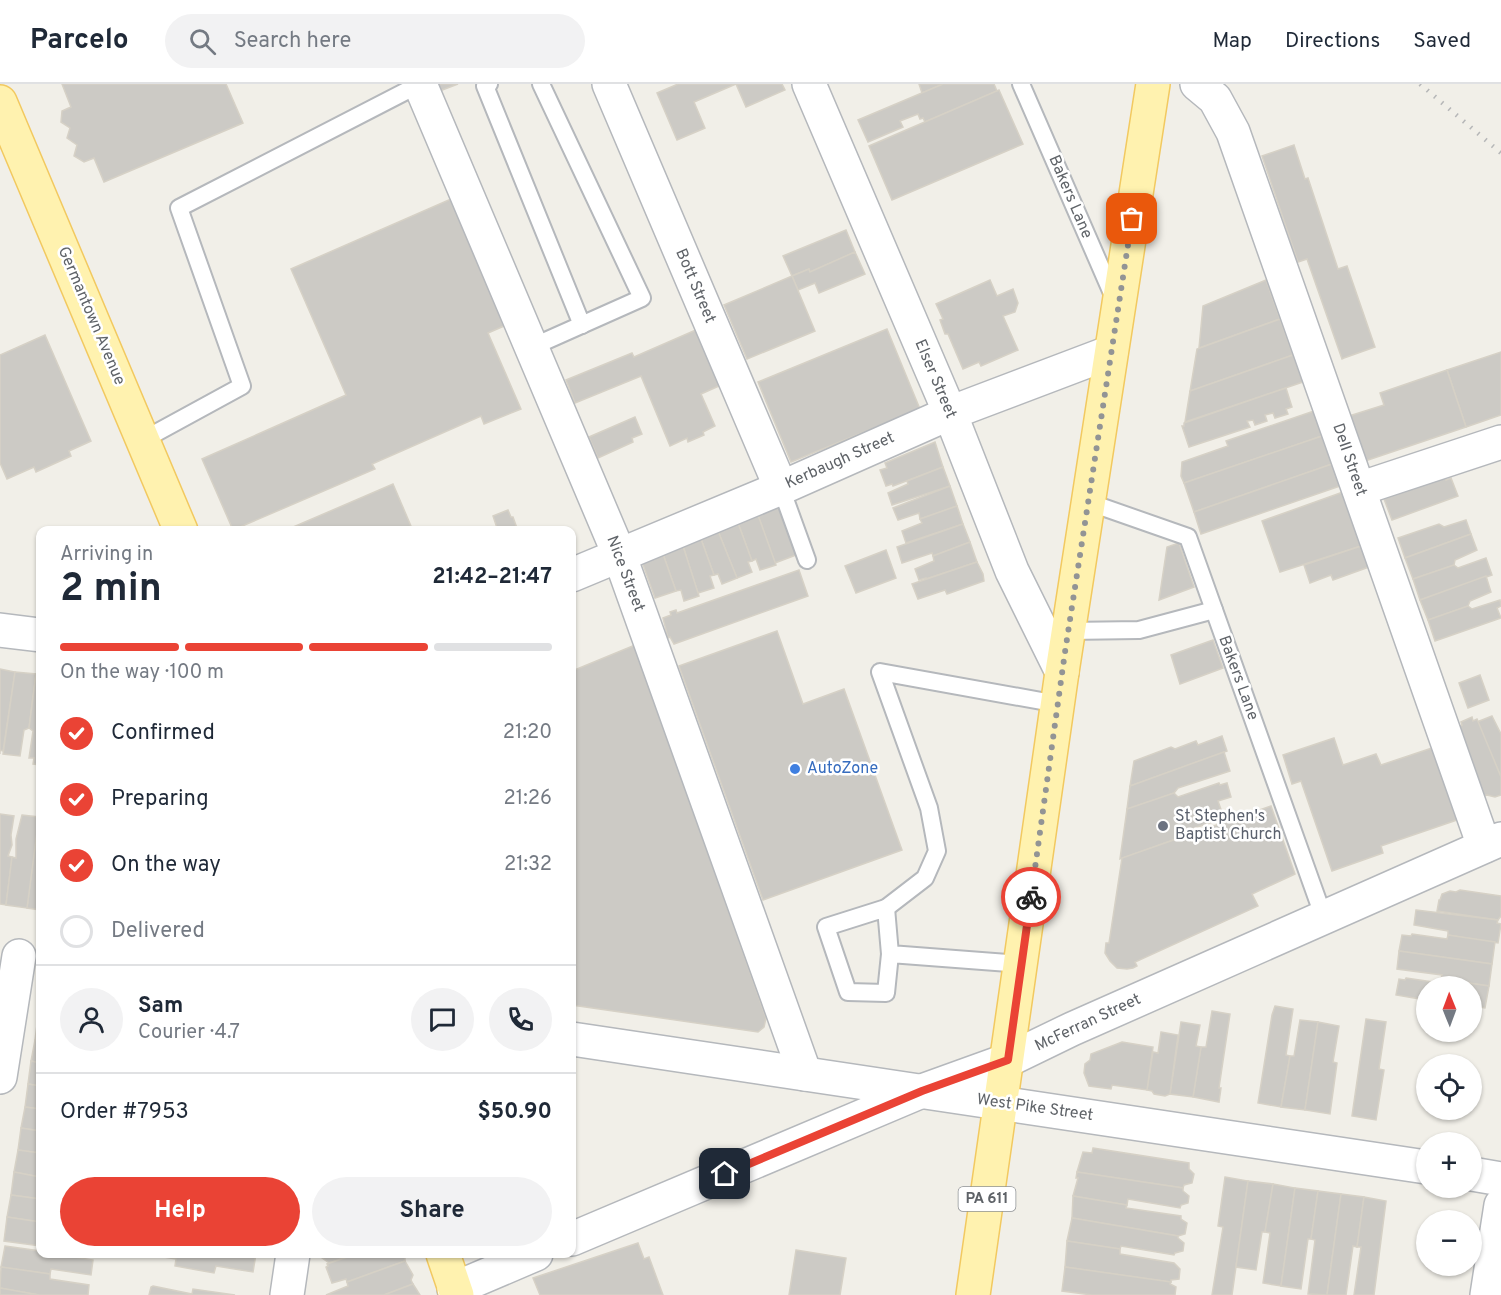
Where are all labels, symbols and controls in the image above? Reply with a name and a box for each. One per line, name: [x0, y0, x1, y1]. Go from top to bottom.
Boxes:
search box: [165, 14, 585, 68]
text: Parcelo: [30, 23, 129, 59]
icon: search: [186, 25, 219, 58]
text: Search here: [234, 28, 351, 55]
text: Map: [1212, 28, 1252, 55]
text: Directions: [1285, 28, 1380, 55]
text: Saved: [1413, 28, 1471, 55]
street label: Bakers Lane: [1043, 152, 1097, 242]
pin: [1106, 193, 1157, 244]
icon: bag: [1115, 202, 1148, 235]
street label: Germantown Avenue: [53, 244, 129, 388]
street label: Bott Street: [670, 246, 720, 326]
street label: Elser Street: [909, 336, 961, 422]
street label: Dell Street: [1327, 421, 1371, 499]
street label: Kerbaugh Street: [782, 428, 898, 494]
street label: Nice Street: [601, 533, 649, 615]
text: Arriving in: [60, 542, 153, 568]
text: 21:42–21:47: [432, 564, 552, 591]
text: 2 min: [60, 566, 162, 615]
street label: Bakers Lane: [1213, 633, 1263, 723]
text: On the way · 100 m: [60, 660, 224, 686]
icon: check: [60, 717, 93, 750]
text: Confirmed: [111, 720, 215, 747]
text: 21:20: [503, 720, 552, 746]
place label: AutoZone: [807, 759, 878, 779]
marker: AutoZone: [788, 762, 802, 776]
icon: check: [60, 783, 93, 816]
text: Preparing: [111, 786, 209, 813]
text: 21:26: [504, 786, 552, 812]
place label: St Stephen's Baptist Church: [1175, 807, 1281, 845]
marker: St Stephen's Baptist Church: [1156, 819, 1170, 833]
icon: check: [60, 849, 93, 882]
text: On the way: [111, 852, 221, 879]
text: 21:32: [504, 852, 552, 878]
courier: [1001, 867, 1061, 927]
icon: bike: [1015, 881, 1048, 914]
text: Delivered: [111, 918, 205, 945]
north arrow: [1416, 976, 1482, 1042]
map controls: [1416, 976, 1482, 1276]
button: person: [60, 988, 123, 1051]
button: chat: [411, 988, 474, 1051]
button: phone: [489, 988, 552, 1051]
street label: McFerran Street: [1032, 990, 1144, 1056]
text: Sam: [138, 993, 183, 1020]
text: Courier · 4.7: [138, 1020, 240, 1046]
button: locate: [1416, 1054, 1482, 1120]
street label: West Pike Street: [976, 1090, 1094, 1126]
text: Order #7953: [60, 1099, 189, 1126]
text: $50.90: [477, 1099, 552, 1126]
button: +: [1416, 1132, 1482, 1198]
pin: [699, 1148, 750, 1199]
icon: home: [708, 1157, 741, 1190]
button: Help: [60, 1177, 300, 1246]
button: Share: [312, 1177, 552, 1246]
road number: PA 611: [958, 1187, 1016, 1211]
button: −: [1416, 1210, 1482, 1276]

